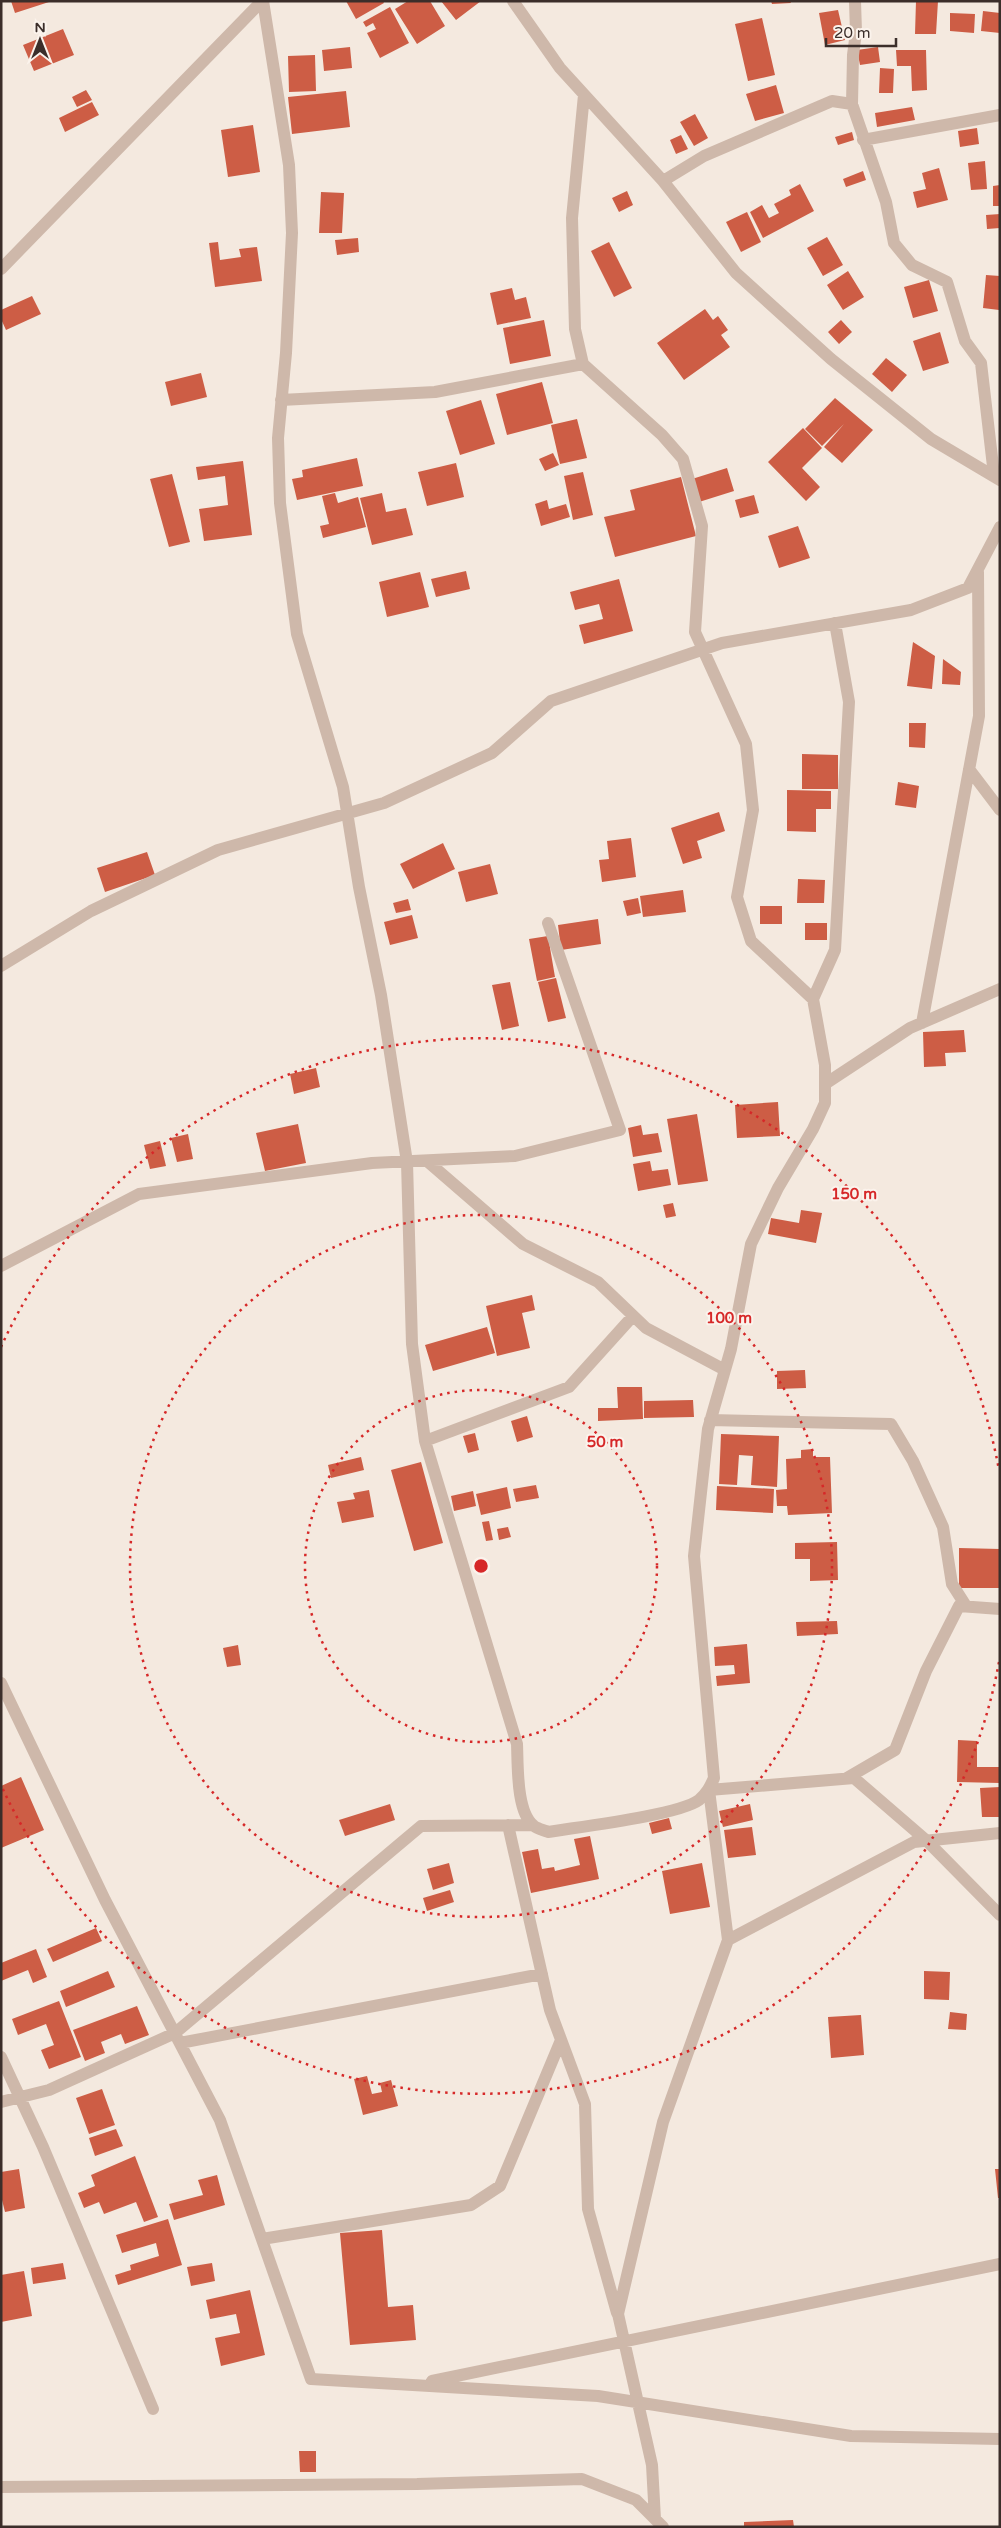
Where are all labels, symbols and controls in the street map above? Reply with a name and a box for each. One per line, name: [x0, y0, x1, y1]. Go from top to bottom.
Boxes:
north arrow: [15, 15, 65, 65]
scale bar: [826, 15, 896, 47]
text: N: [34, 19, 46, 36]
text: 20 m: [834, 24, 871, 42]
text: 150 m: [831, 1185, 877, 1203]
text: 100 m: [706, 1309, 752, 1327]
text: 50 m: [587, 1433, 623, 1451]
centre of rings: [472, 1557, 490, 1575]

